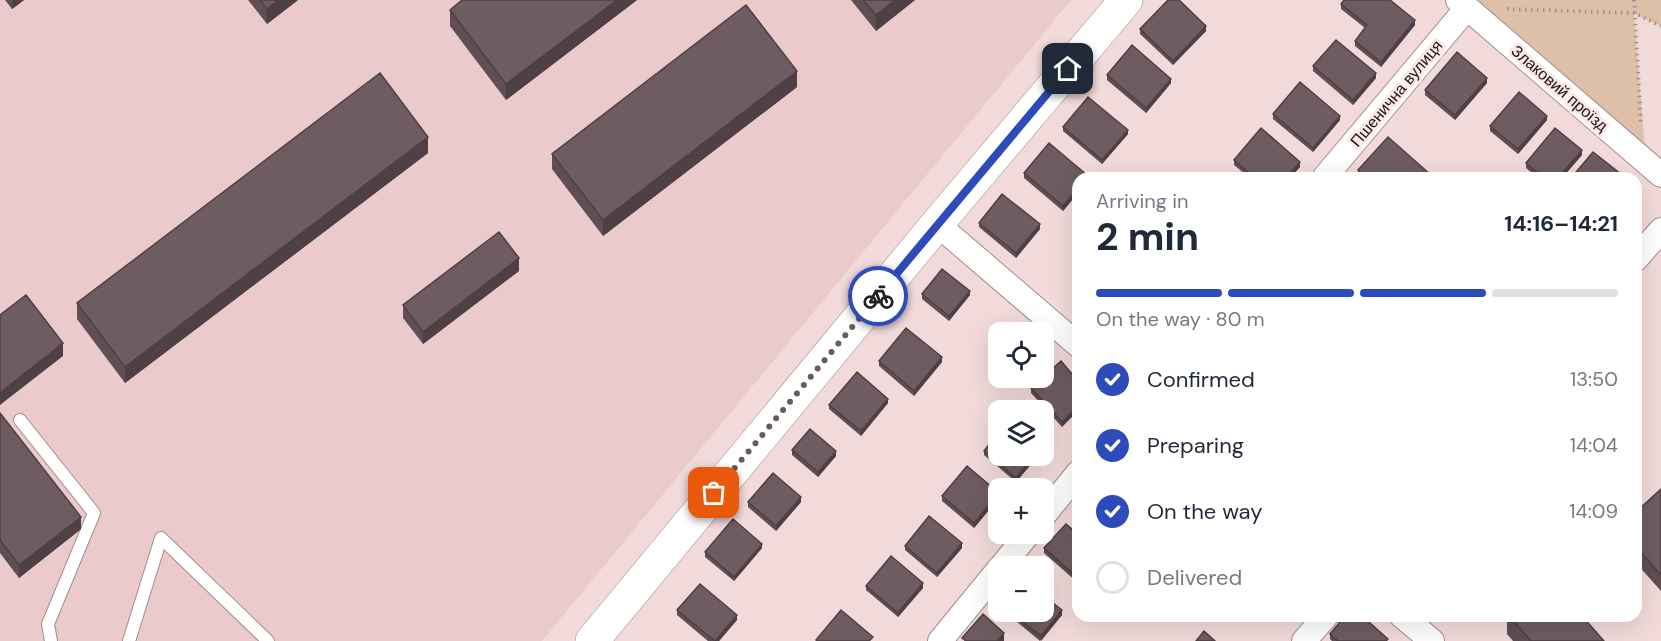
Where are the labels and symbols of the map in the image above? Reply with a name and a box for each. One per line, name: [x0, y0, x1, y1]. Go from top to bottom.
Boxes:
street label: Пшенична вулиця: [1346, 36, 1447, 151]
street label: Злаковий проїзд: [1507, 40, 1613, 137]
pin: [1042, 43, 1093, 94]
courier: [848, 266, 908, 326]
pin: [688, 467, 739, 518]

